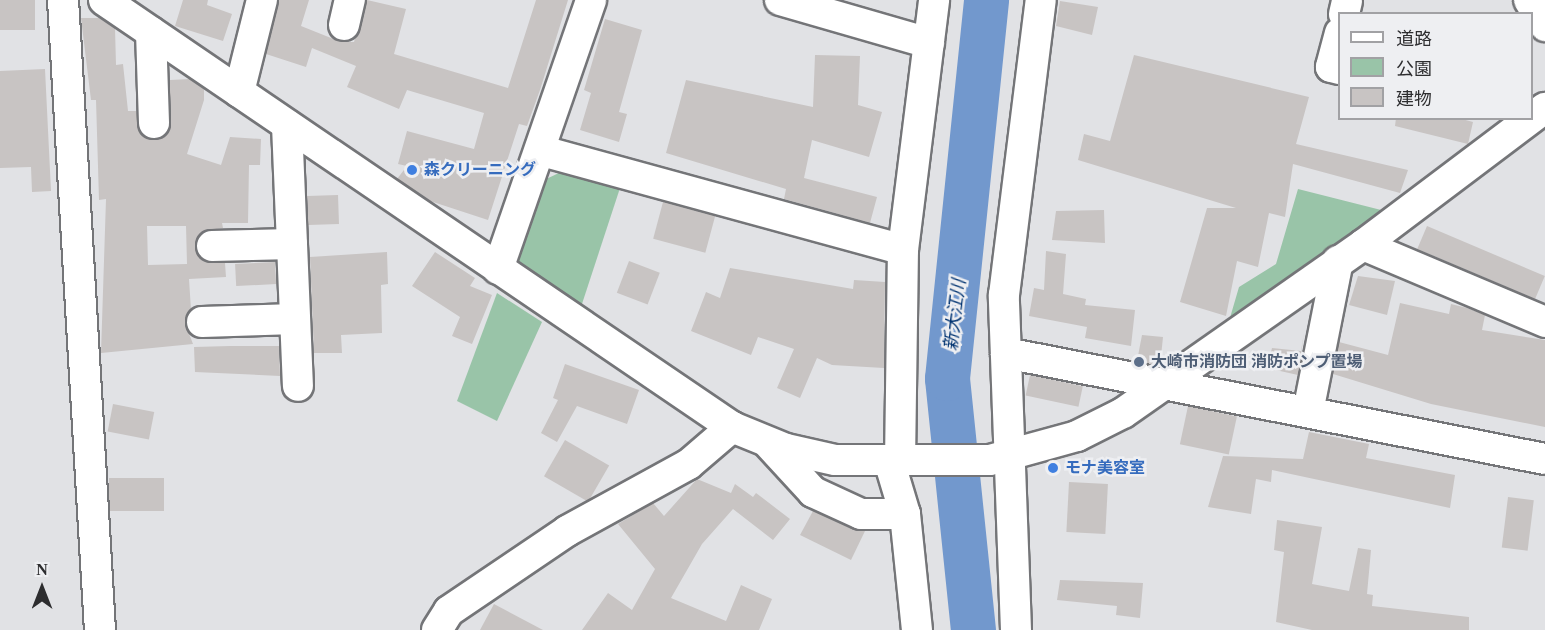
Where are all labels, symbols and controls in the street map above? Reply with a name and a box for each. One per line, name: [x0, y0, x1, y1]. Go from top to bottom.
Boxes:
legend: [1338, 12, 1533, 120]
text: 道路: [1396, 29, 1432, 49]
text: 公園: [1396, 59, 1432, 79]
text: 建物: [1396, 89, 1432, 109]
place label: 森クリーニング: [424, 160, 536, 180]
marker: 森クリーニング: [405, 163, 419, 177]
water label: 新大江川: [940, 278, 970, 352]
place label: 大崎市消防団 消防ポンプ置場: [1151, 352, 1363, 372]
marker: 大崎市消防団 消防ポンプ置場: [1132, 355, 1146, 369]
place label: モナ美容室: [1065, 458, 1145, 478]
marker: モナ美容室: [1046, 461, 1060, 475]
north arrow: [12, 558, 72, 618]
text: N: [36, 561, 48, 578]

